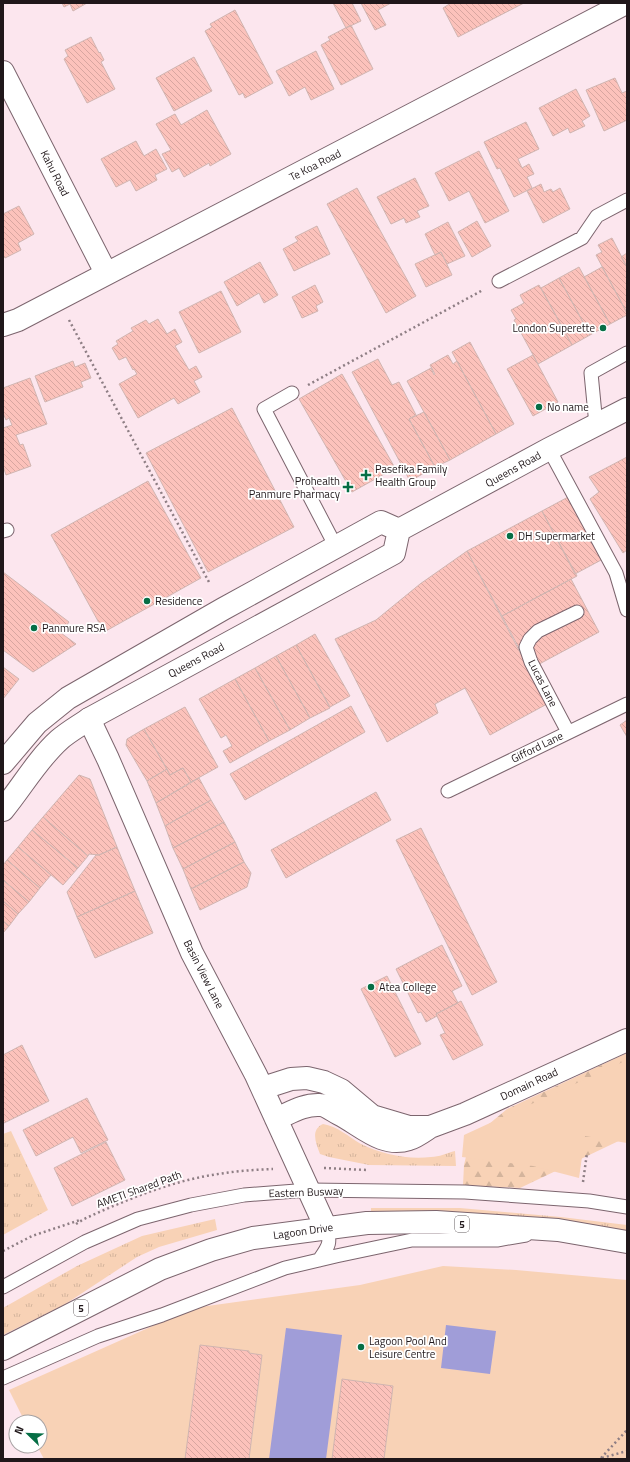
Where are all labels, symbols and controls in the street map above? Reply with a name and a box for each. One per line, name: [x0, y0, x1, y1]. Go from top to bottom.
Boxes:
street label: Te Koa Road: [286, 145, 344, 185]
street label: Kahu Road: [37, 147, 74, 199]
place label: London Superette: [512, 320, 595, 336]
marker: London Superette: [598, 323, 608, 333]
place label: No name: [547, 399, 589, 415]
marker: No name: [534, 402, 544, 412]
street label: Queens Road: [482, 447, 544, 491]
place label: Pasefika Family Health Group: [375, 461, 448, 490]
marker: Pasefika Family Health Group: [360, 469, 372, 481]
place label: Prohealth Panmure Pharmacy: [249, 473, 341, 502]
marker: Prohealth Panmure Pharmacy: [343, 482, 353, 492]
place label: DH Supermarket: [518, 528, 595, 544]
marker: DH Supermarket: [505, 531, 515, 541]
place label: Residence: [155, 593, 203, 609]
marker: Residence: [142, 596, 152, 606]
place label: Panmure RSA: [42, 620, 106, 636]
marker: Panmure RSA: [29, 623, 39, 633]
street label: Queens Road: [165, 638, 227, 681]
street label: Lucas Lane: [524, 657, 562, 710]
street label: Gifford Lane: [508, 727, 566, 767]
street label: Basin View Lane: [180, 937, 228, 1012]
place label: Atea College: [379, 979, 437, 995]
marker: Atea College: [366, 982, 376, 992]
street label: Domain Road: [497, 1064, 561, 1104]
street label: AMETI Shared Path: [94, 1166, 184, 1212]
street label: Eastern Busway: [268, 1183, 344, 1201]
road number: 5: [455, 1216, 469, 1232]
street label: Lagoon Drive: [272, 1219, 334, 1243]
road number: 5: [74, 1300, 88, 1316]
place label: Lagoon Pool And Leisure Centre: [369, 1333, 447, 1362]
marker: Lagoon Pool And Leisure Centre: [356, 1342, 366, 1352]
north arrow: [8, 1414, 48, 1454]
text: N: [10, 1423, 28, 1437]

